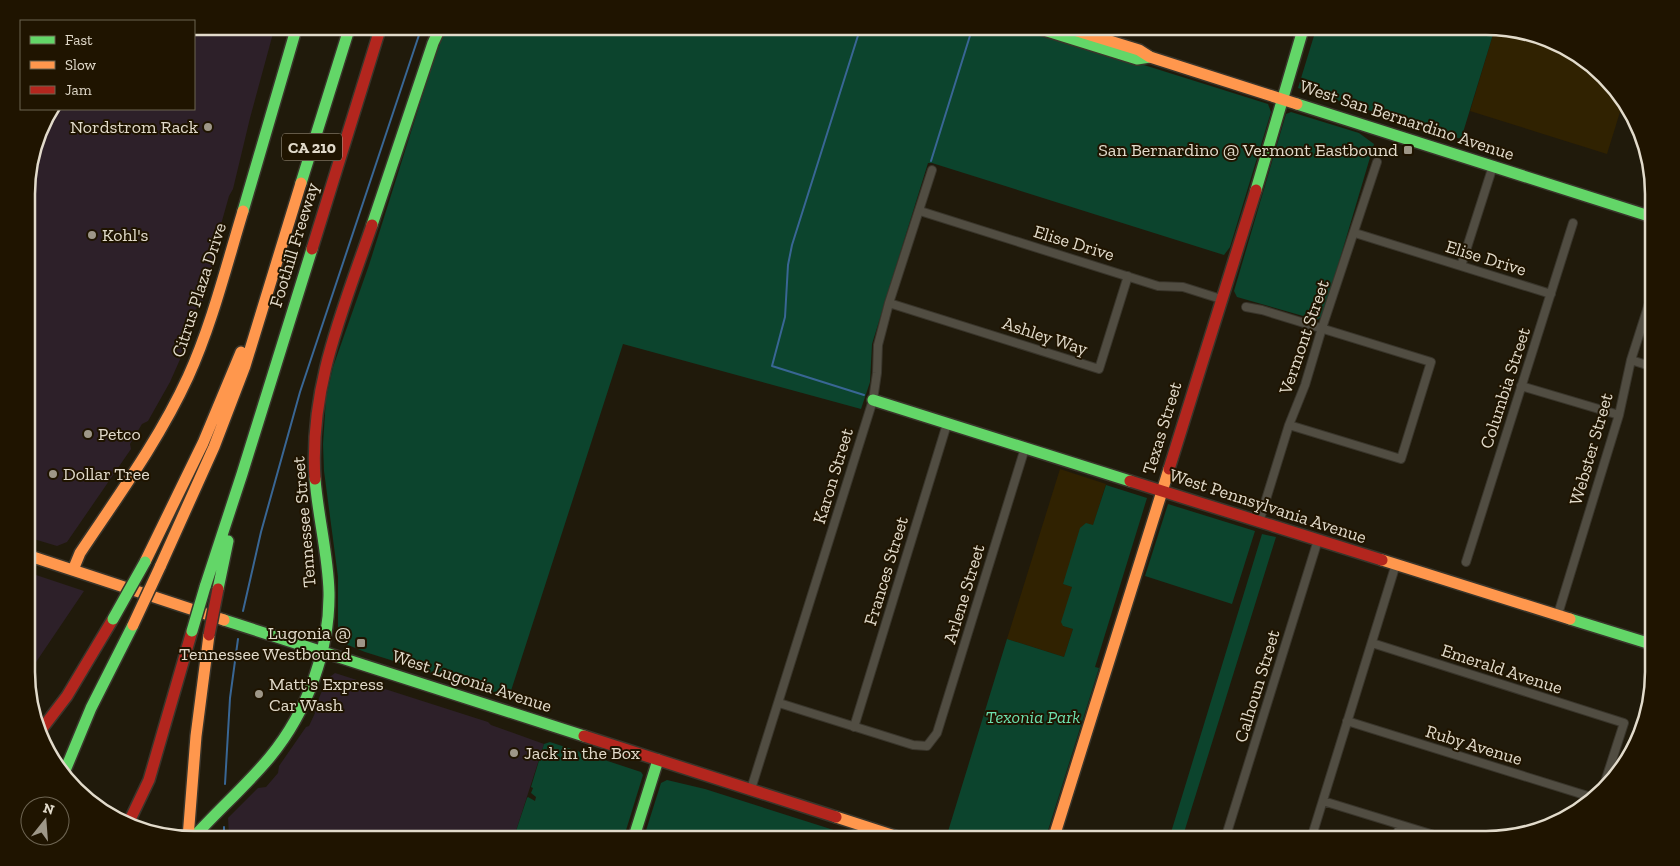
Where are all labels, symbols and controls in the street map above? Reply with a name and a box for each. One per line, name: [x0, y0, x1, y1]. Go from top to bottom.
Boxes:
legend: [20, 20, 195, 110]
text: Fast: [65, 31, 93, 49]
text: Slow: [65, 56, 97, 74]
street label: West San Bernardino Avenue: [1297, 75, 1517, 165]
text: Jam: [65, 81, 92, 99]
place label: Nordstrom Rack: [70, 116, 199, 138]
marker: Nordstrom Rack: [202, 121, 214, 133]
road number: CA 210: [282, 134, 342, 160]
place label: San Bernardino @ Vermont Eastbound: [1098, 139, 1398, 161]
marker: San Bernardino @ Vermont Eastbound: [1402, 144, 1414, 156]
street label: Foothill Freeway: [265, 179, 324, 310]
street label: Citrus Plaza Drive: [167, 220, 231, 360]
street label: Elise Drive: [1031, 220, 1117, 266]
place label: Kohl's: [102, 224, 149, 246]
marker: Kohl's: [86, 229, 98, 241]
street label: Elise Drive: [1443, 235, 1529, 281]
street label: Vermont Street: [1274, 276, 1334, 398]
street label: Ashley Way: [1000, 312, 1091, 360]
street label: Columbia Street: [1475, 324, 1535, 451]
street label: Texas Street: [1137, 379, 1187, 477]
street label: Webster Street: [1564, 390, 1618, 508]
place label: Petco: [98, 423, 141, 445]
street label: Karon Street: [808, 425, 858, 526]
marker: Petco: [82, 428, 94, 440]
street label: Tennessee Street: [287, 455, 321, 589]
place label: Dollar Tree: [63, 463, 150, 485]
street label: West Pennsylvania Avenue: [1167, 464, 1369, 548]
marker: Dollar Tree: [47, 468, 59, 480]
street label: Frances Street: [859, 514, 913, 628]
street label: Arlene Street: [938, 541, 990, 646]
place label: Lugonia @ Tennessee Westbound: [179, 622, 351, 665]
street label: Calhoun Street: [1229, 627, 1285, 745]
marker: Lugonia @ Tennessee Westbound: [355, 637, 367, 649]
street label: Emerald Avenue: [1439, 639, 1565, 699]
street label: West Lugonia Avenue: [389, 645, 555, 717]
place label: Matt's Express Car Wash: [269, 673, 384, 716]
marker: Matt's Express Car Wash: [253, 688, 265, 700]
park label: Texonia Park: [986, 706, 1080, 728]
street label: Ruby Avenue: [1423, 720, 1525, 770]
place label: Jack in the Box: [524, 742, 640, 764]
marker: Jack in the Box: [508, 747, 520, 759]
north arrow: [20, 796, 70, 846]
text: N: [41, 799, 57, 819]

